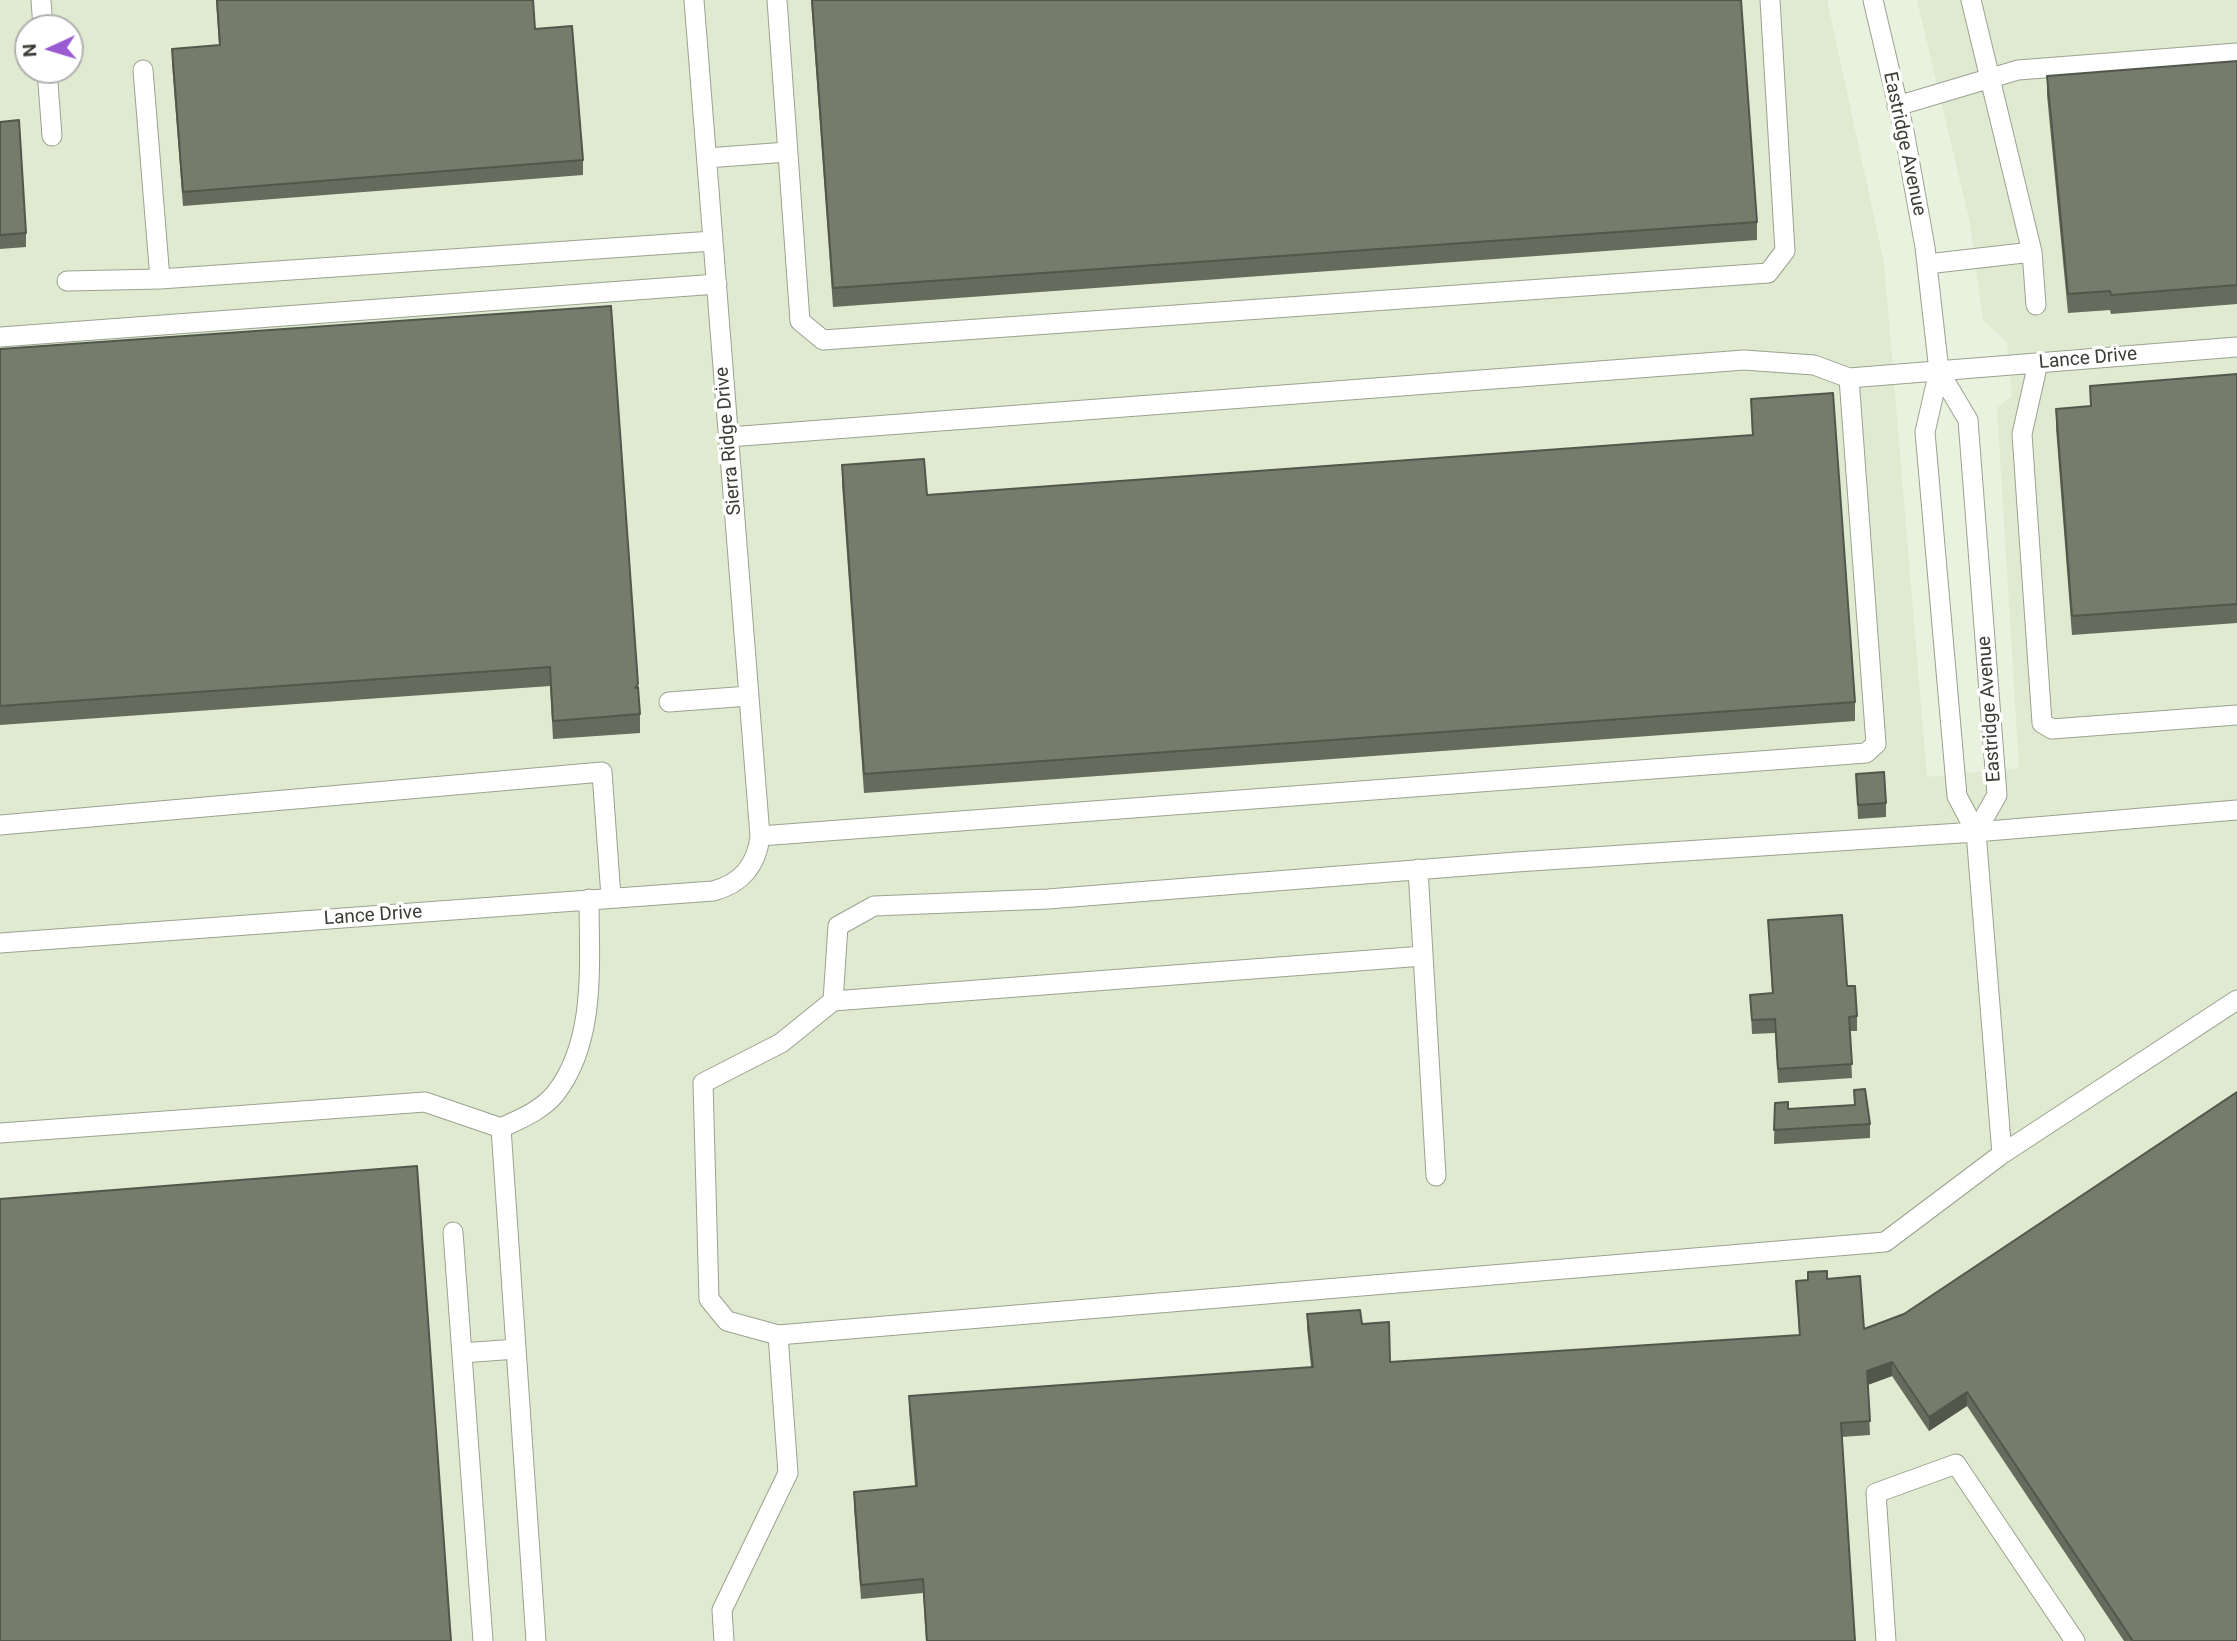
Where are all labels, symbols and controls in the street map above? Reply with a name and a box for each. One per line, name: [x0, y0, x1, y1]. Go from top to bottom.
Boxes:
north arrow: [14, 14, 84, 84]
text: N: [18, 43, 41, 58]
street label: Eastridge Avenue: [1878, 70, 1930, 218]
street label: Lance Drive: [2038, 343, 2138, 375]
street label: Sierra Ridge Drive: [711, 366, 747, 516]
street label: Eastridge Avenue: [1974, 635, 2006, 783]
street label: Lance Drive: [323, 901, 423, 931]

